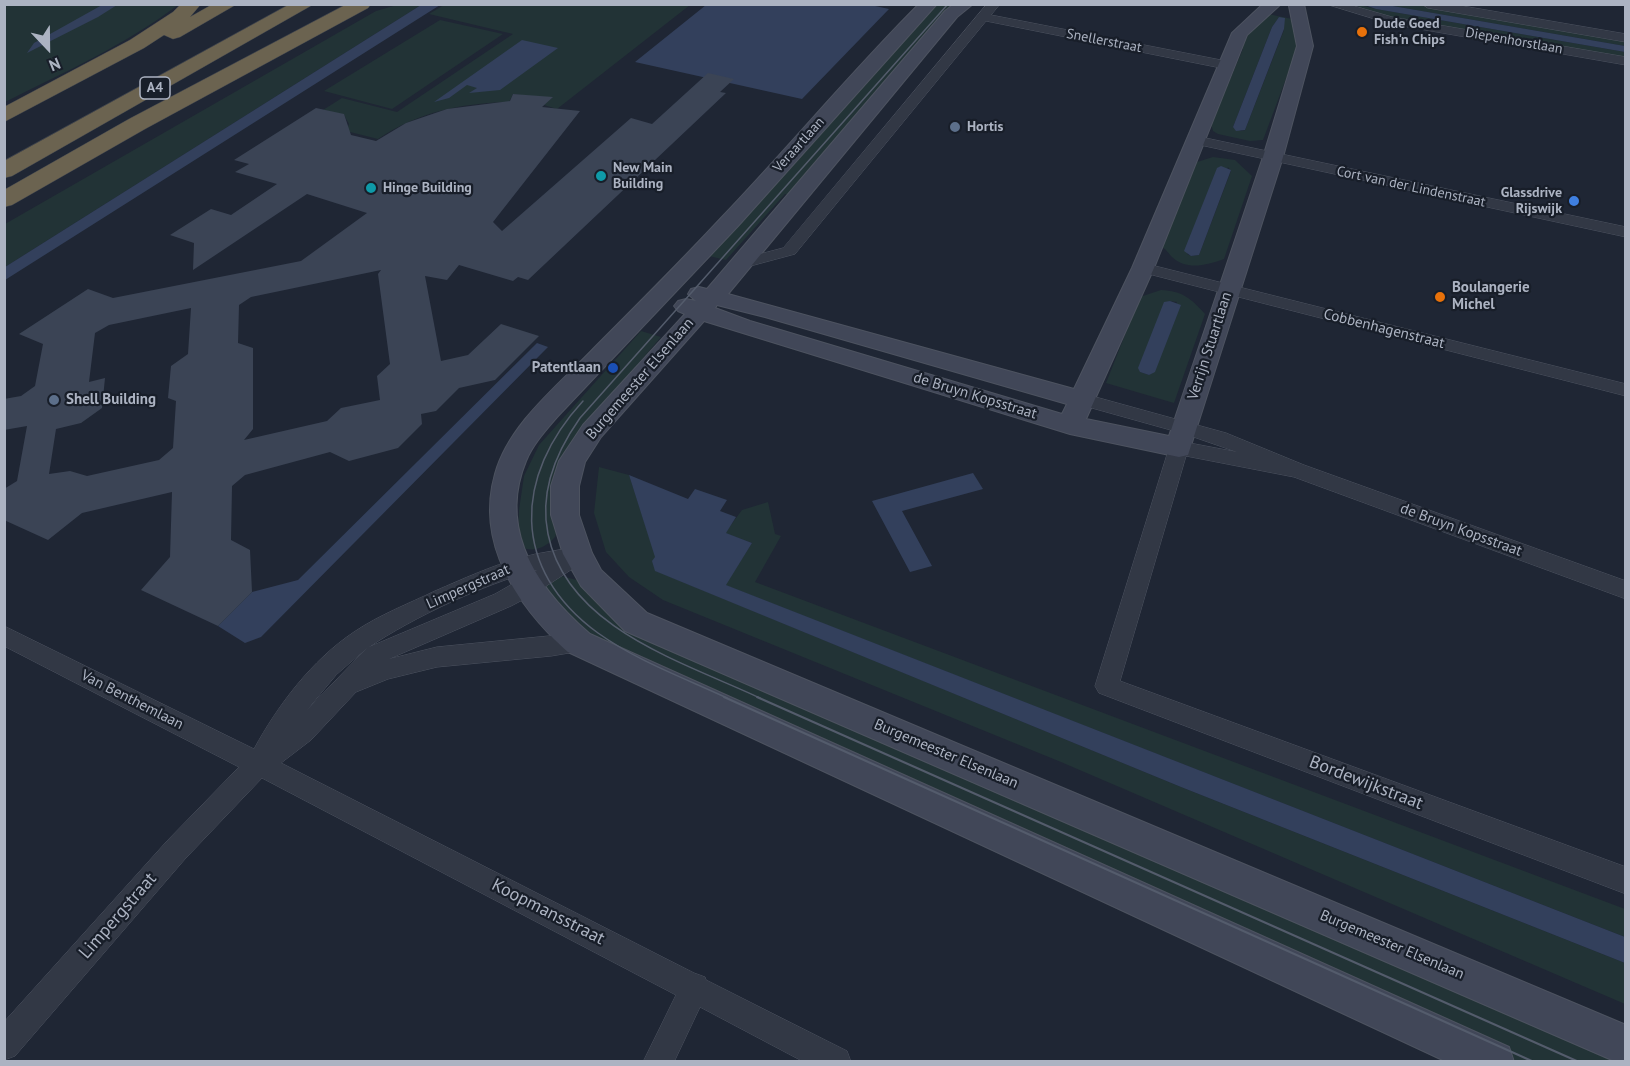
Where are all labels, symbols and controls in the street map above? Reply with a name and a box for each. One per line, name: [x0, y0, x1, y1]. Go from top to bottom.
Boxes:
place label: Dude Goed Fish'n Chips: [1374, 16, 1445, 48]
north arrow: [18, 18, 78, 78]
street label: Diepenhorstlaan: [1464, 24, 1564, 58]
street label: Snellerstraat: [1065, 25, 1143, 57]
marker: Dude Goed Fish'n Chips: [1355, 25, 1369, 39]
text: N: [46, 53, 63, 76]
road number: A4: [140, 77, 170, 99]
street label: Veraartlaan: [770, 114, 828, 176]
place label: Hortis: [967, 119, 1004, 135]
marker: Hortis: [948, 120, 962, 134]
place label: New Main Building: [613, 160, 672, 192]
street label: Cort van der Lindenstraat: [1335, 163, 1487, 211]
marker: New Main Building: [594, 169, 608, 183]
place label: Hinge Building: [383, 180, 472, 196]
marker: Hinge Building: [364, 181, 378, 195]
place label: Glassdrive Rijswijk: [1501, 185, 1562, 218]
marker: Glassdrive Rijswijk: [1567, 194, 1581, 208]
place label: Boulangerie Michel: [1452, 279, 1530, 314]
street label: Verrijn Stuartlaan: [1184, 290, 1236, 402]
marker: Boulangerie Michel: [1433, 290, 1447, 304]
street label: Cobbenhagenstraat: [1322, 305, 1446, 353]
street label: Burgemeester Elsenlaan: [582, 315, 698, 443]
place label: Patentlaan: [532, 359, 601, 377]
marker: Patentlaan: [606, 361, 620, 375]
street label: de Bruyn Kopsstraat: [911, 369, 1039, 423]
place label: Shell Building: [66, 391, 156, 409]
marker: Shell Building: [47, 393, 61, 407]
street label: de Bruyn Kopsstraat: [1398, 500, 1524, 560]
street label: Limpergstraat: [424, 561, 512, 613]
street label: Van Benthemlaan: [78, 666, 186, 734]
street label: Burgemeester Elsenlaan: [871, 715, 1021, 793]
street label: Bordewijkstraat: [1306, 751, 1426, 815]
street label: Limpergstraat: [75, 868, 161, 964]
street label: Koopmansstraat: [488, 874, 608, 950]
street label: Burgemeester Elsenlaan: [1317, 906, 1467, 984]

